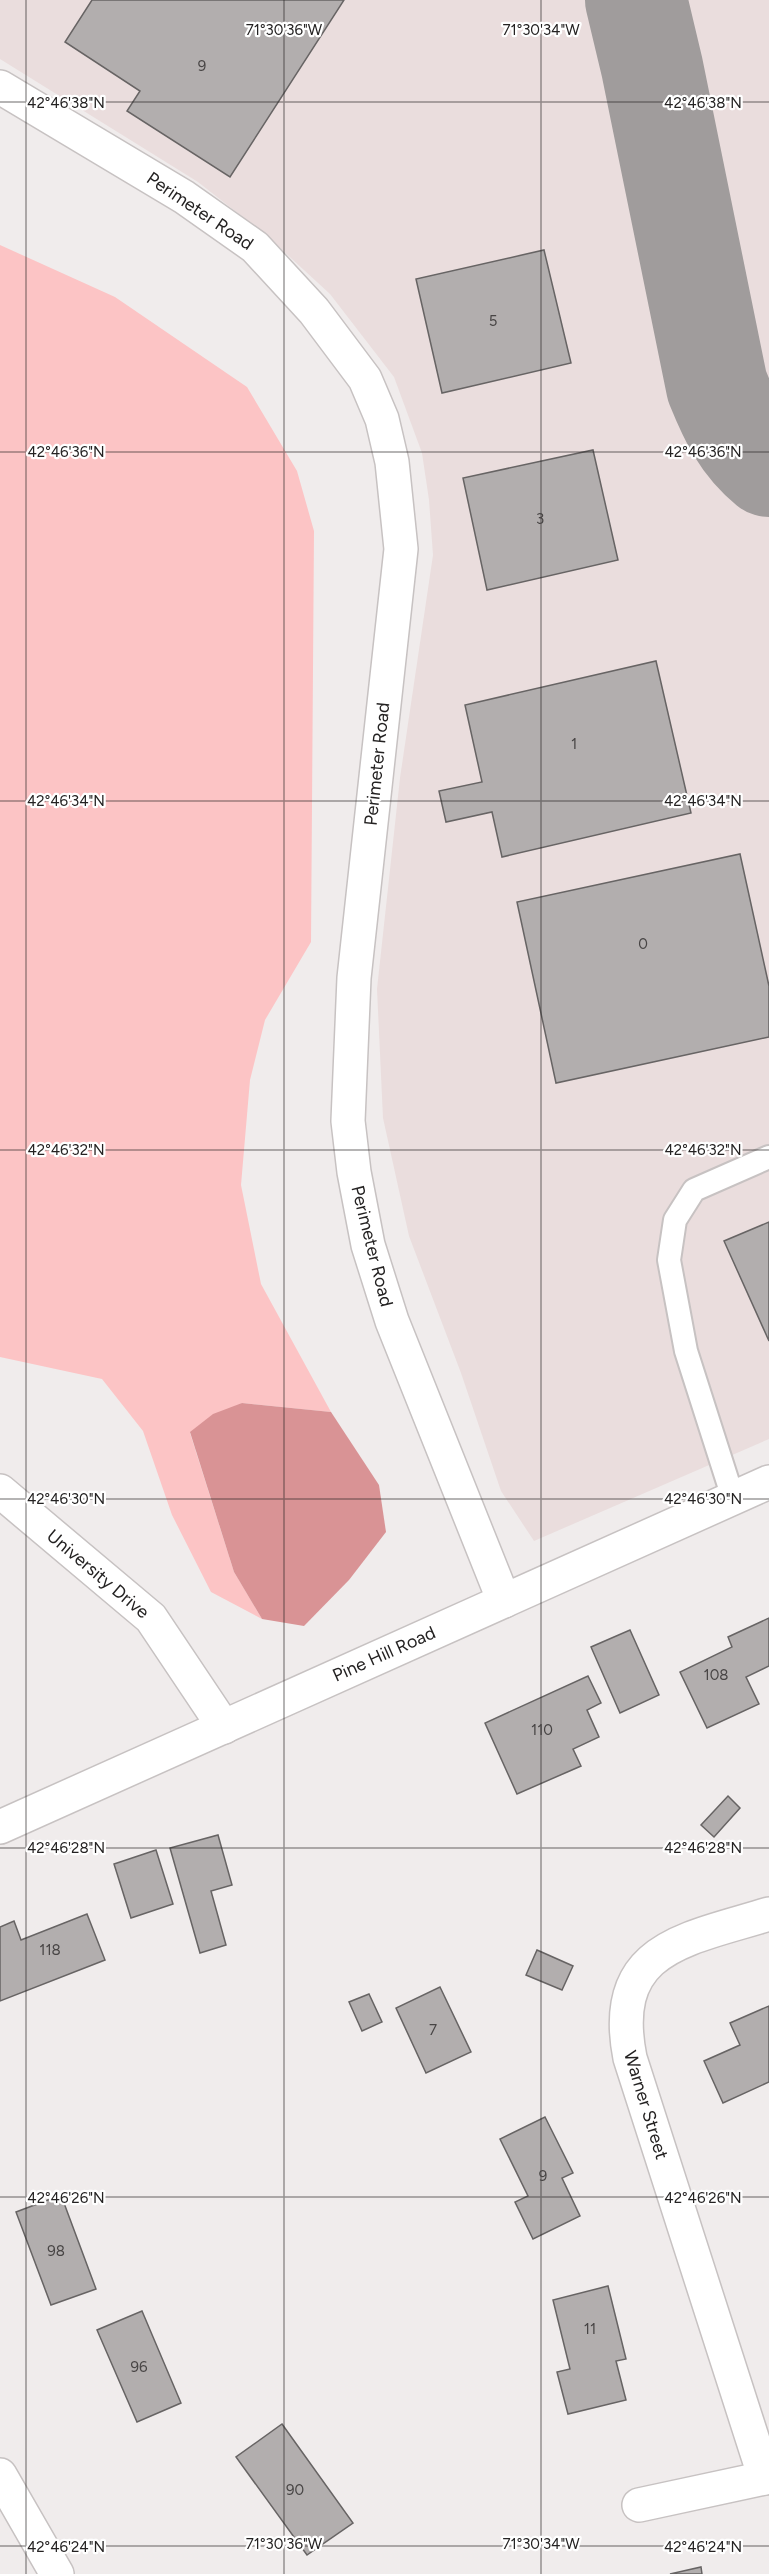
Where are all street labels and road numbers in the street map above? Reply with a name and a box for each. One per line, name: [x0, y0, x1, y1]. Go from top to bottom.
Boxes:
street label: Perimeter Road: [142, 167, 258, 255]
street label: Perimeter Road: [360, 701, 394, 827]
street label: Perimeter Road: [346, 1183, 398, 1309]
street label: University Drive: [42, 1525, 154, 1623]
street label: Pine Hill Road: [329, 1621, 439, 1687]
street label: Warner Street: [619, 2048, 673, 2162]

